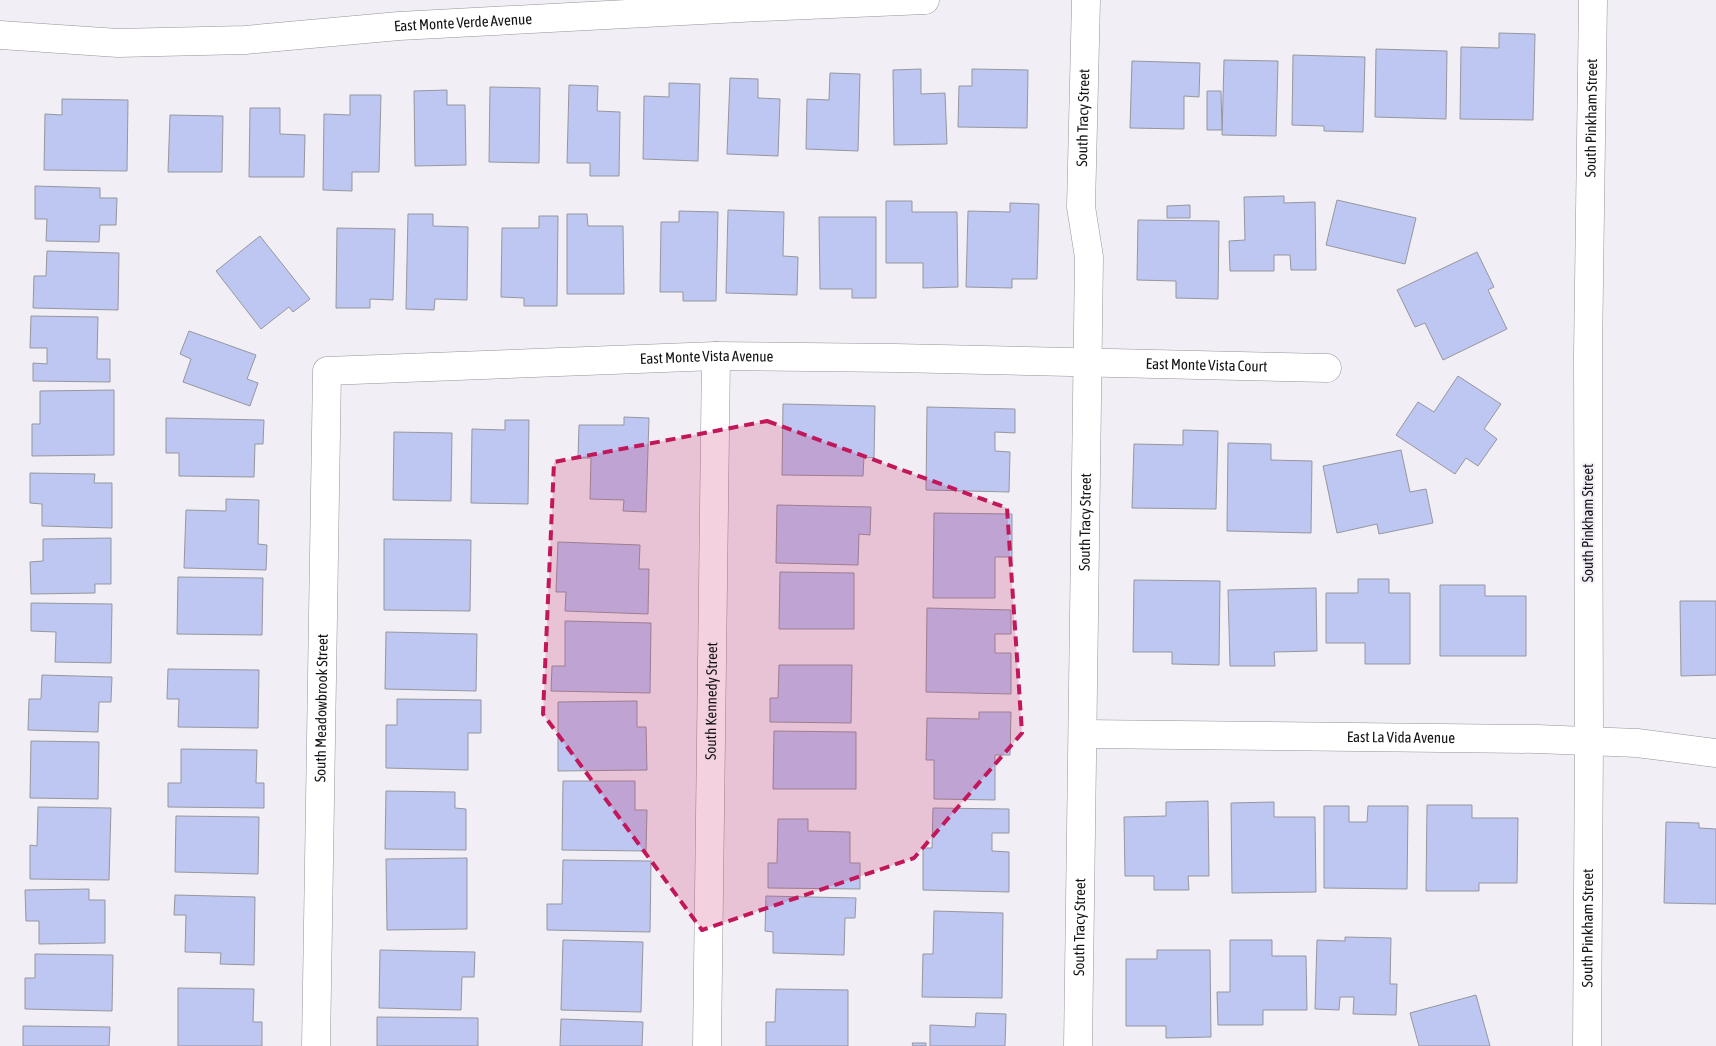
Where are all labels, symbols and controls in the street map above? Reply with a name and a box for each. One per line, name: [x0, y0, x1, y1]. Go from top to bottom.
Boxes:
street label: East Monte Verde Avenue: [393, 10, 533, 34]
street label: South Pinkham Street: [1581, 59, 1600, 178]
street label: South Tracy Street: [1073, 69, 1092, 167]
street label: East Monte Vista Avenue: [640, 347, 774, 367]
street label: East Monte Vista Court: [1146, 355, 1268, 375]
street label: South Pinkham Street: [1579, 464, 1596, 582]
street label: South Tracy Street: [1076, 473, 1094, 571]
street label: South Meadowbrook Street: [311, 634, 331, 782]
street label: South Kennedy Street: [702, 642, 720, 760]
street label: East La Vida Avenue: [1347, 728, 1455, 746]
street label: South Pinkham Street: [1578, 869, 1596, 987]
street label: South Tracy Street: [1070, 878, 1088, 976]

